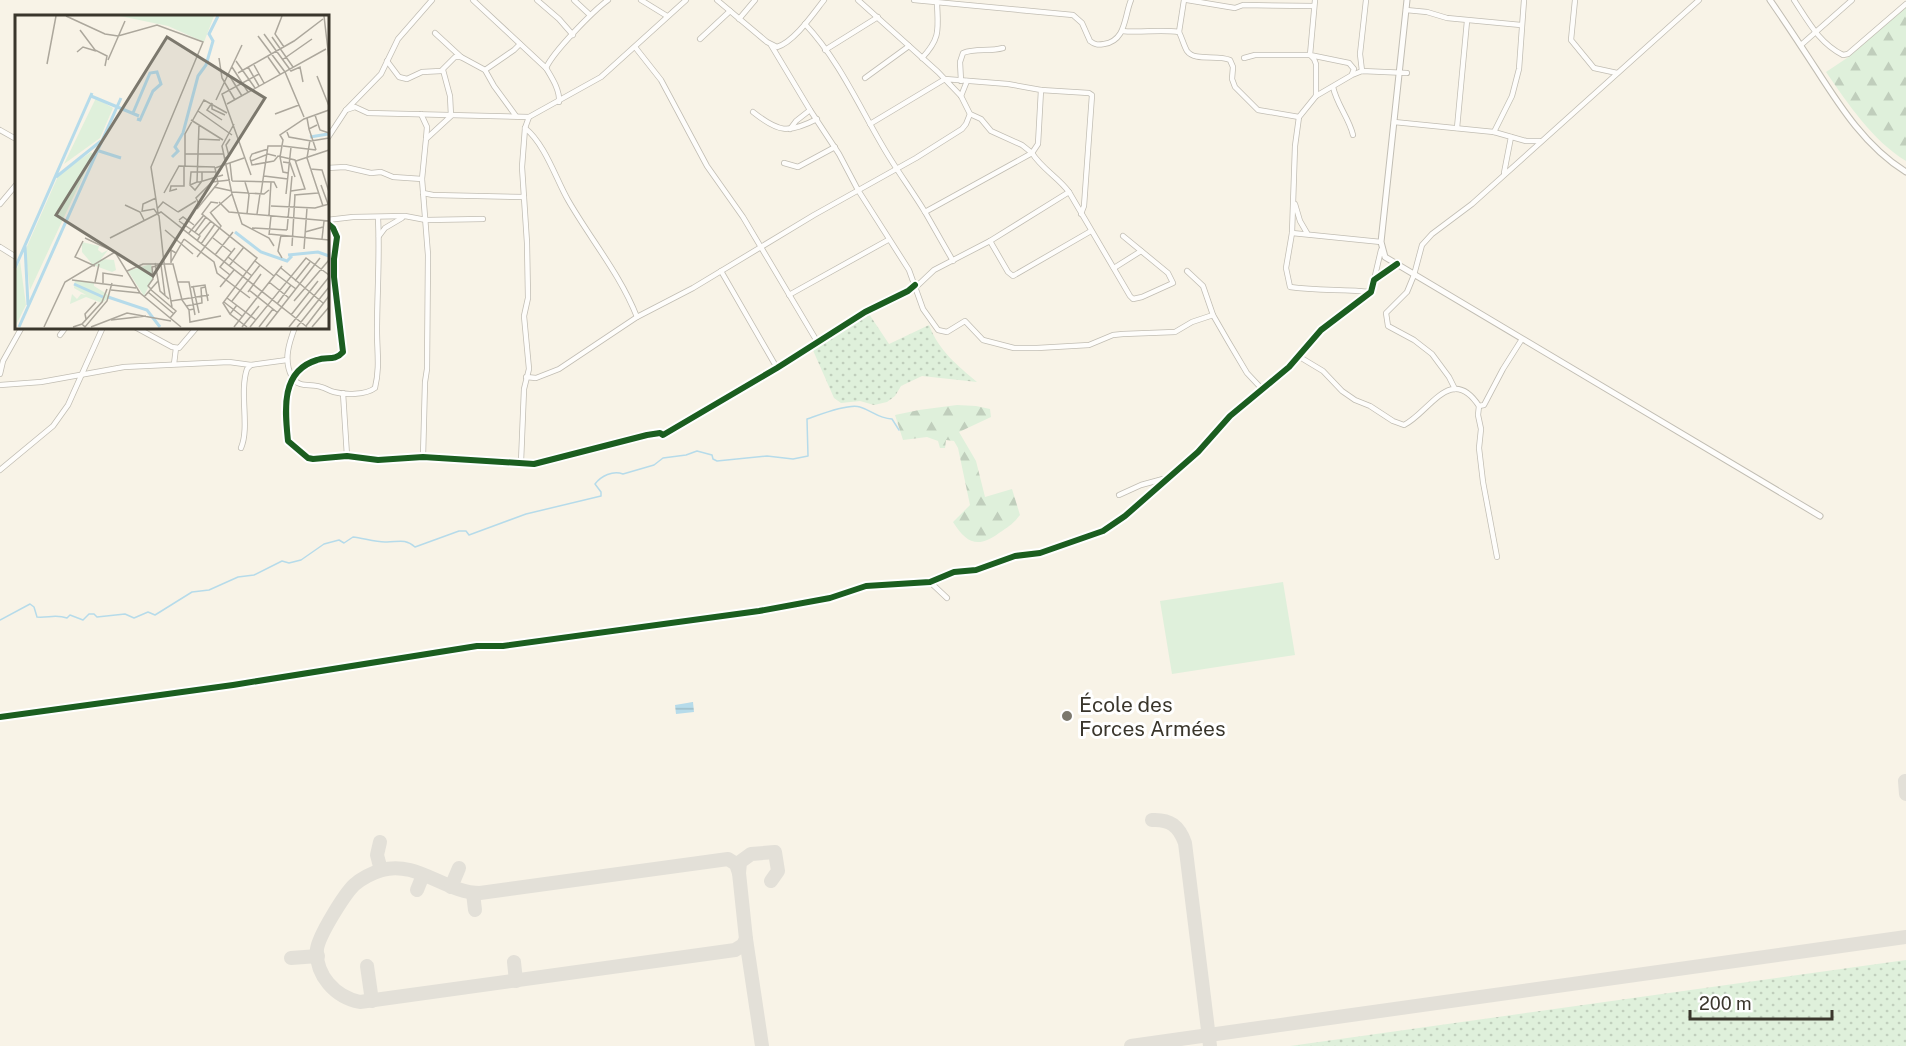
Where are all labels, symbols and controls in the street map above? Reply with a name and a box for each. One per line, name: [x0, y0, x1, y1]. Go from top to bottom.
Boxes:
inset map: [15, 15, 328, 328]
place label: École des Forces Armées: [1079, 692, 1226, 741]
marker: École des Forces Armées: [1060, 709, 1074, 723]
scale bar: [1690, 983, 1832, 1021]
text: 200 m: [1699, 993, 1752, 1014]

